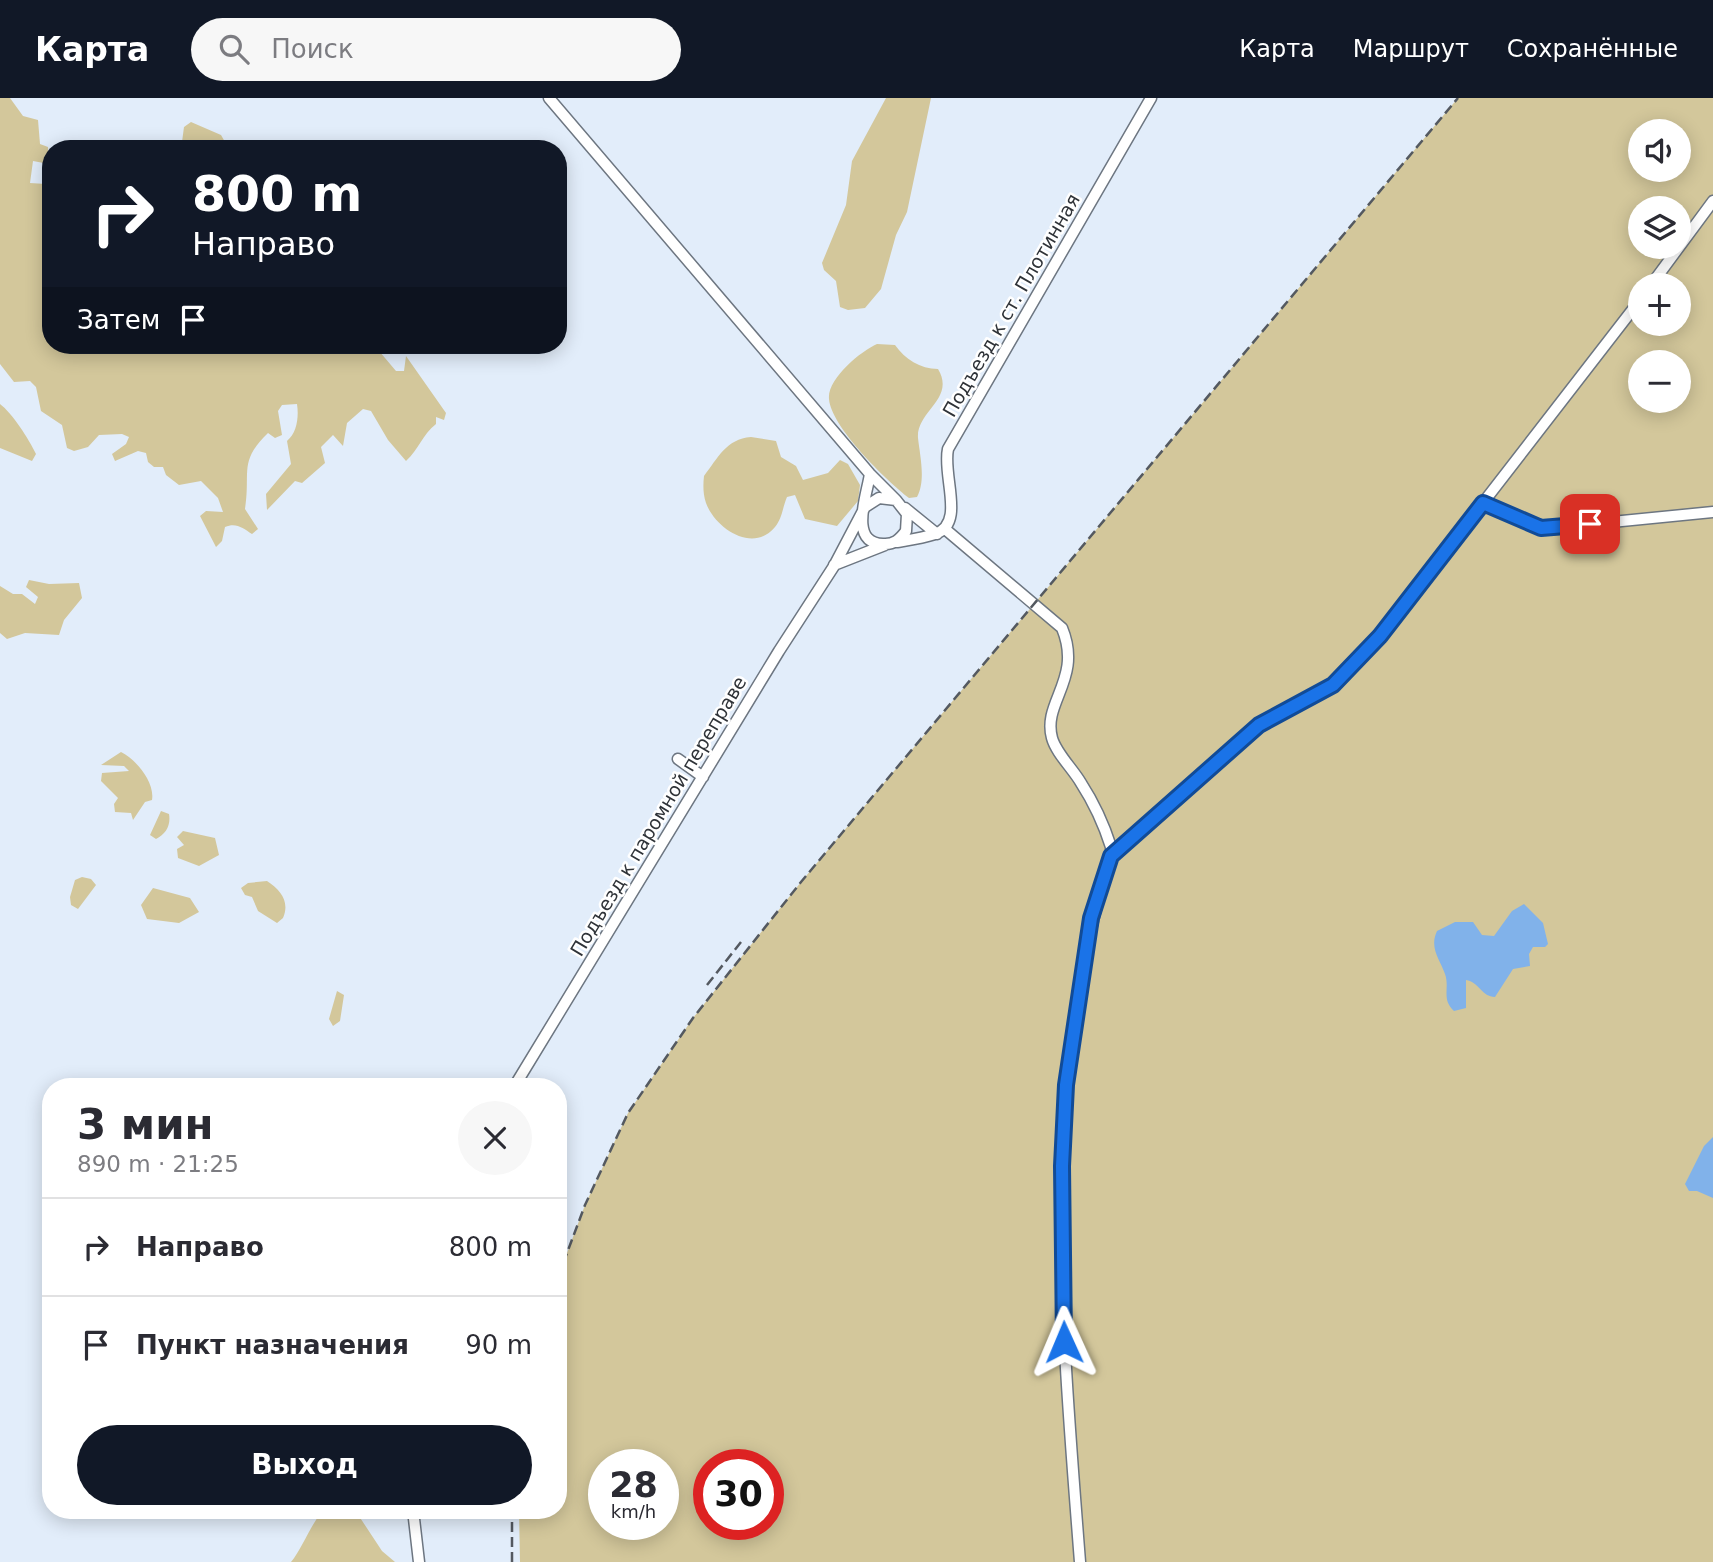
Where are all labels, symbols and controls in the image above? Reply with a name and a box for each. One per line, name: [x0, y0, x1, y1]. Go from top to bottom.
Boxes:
search box: [191, 18, 681, 81]
text: Карта: [35, 30, 149, 69]
icon: search: [215, 30, 253, 68]
text: Поиск: [271, 34, 354, 64]
text: Карта: [1239, 35, 1315, 63]
text: Маршрут: [1353, 35, 1469, 63]
text: Сохранённые: [1507, 35, 1678, 63]
map controls: [1628, 119, 1691, 413]
button: sound: [1628, 119, 1691, 182]
text: 800 m: [192, 166, 362, 223]
icon: right: [77, 168, 168, 259]
street label: Подъезд к ст. Плотинная: [938, 190, 1084, 420]
button: layers: [1628, 196, 1691, 259]
text: Направо: [192, 225, 335, 263]
button: +: [1628, 273, 1691, 336]
icon: arrive: [174, 301, 212, 339]
text: Затем: [77, 305, 160, 335]
button: −: [1628, 350, 1691, 413]
pin: [1560, 494, 1620, 554]
icon: arrive: [1571, 505, 1609, 543]
street label: Подъезд к паромной переправе: [566, 672, 750, 960]
text: 3 мин: [77, 1100, 214, 1149]
button: close: [458, 1101, 532, 1175]
text: 890 m · 21:25: [77, 1151, 239, 1177]
icon: right: [77, 1228, 115, 1266]
text: Направо: [136, 1232, 264, 1262]
text: 800 m: [449, 1232, 532, 1262]
position arrow: [1027, 1305, 1101, 1379]
icon: arrive: [77, 1326, 115, 1364]
text: Пункт назначения: [136, 1330, 409, 1360]
text: 90 m: [465, 1330, 532, 1360]
button: Выход: [77, 1425, 532, 1505]
speed limit sign: 30: [693, 1449, 784, 1540]
text: 28: [609, 1465, 658, 1505]
text: km/h: [611, 1501, 656, 1522]

